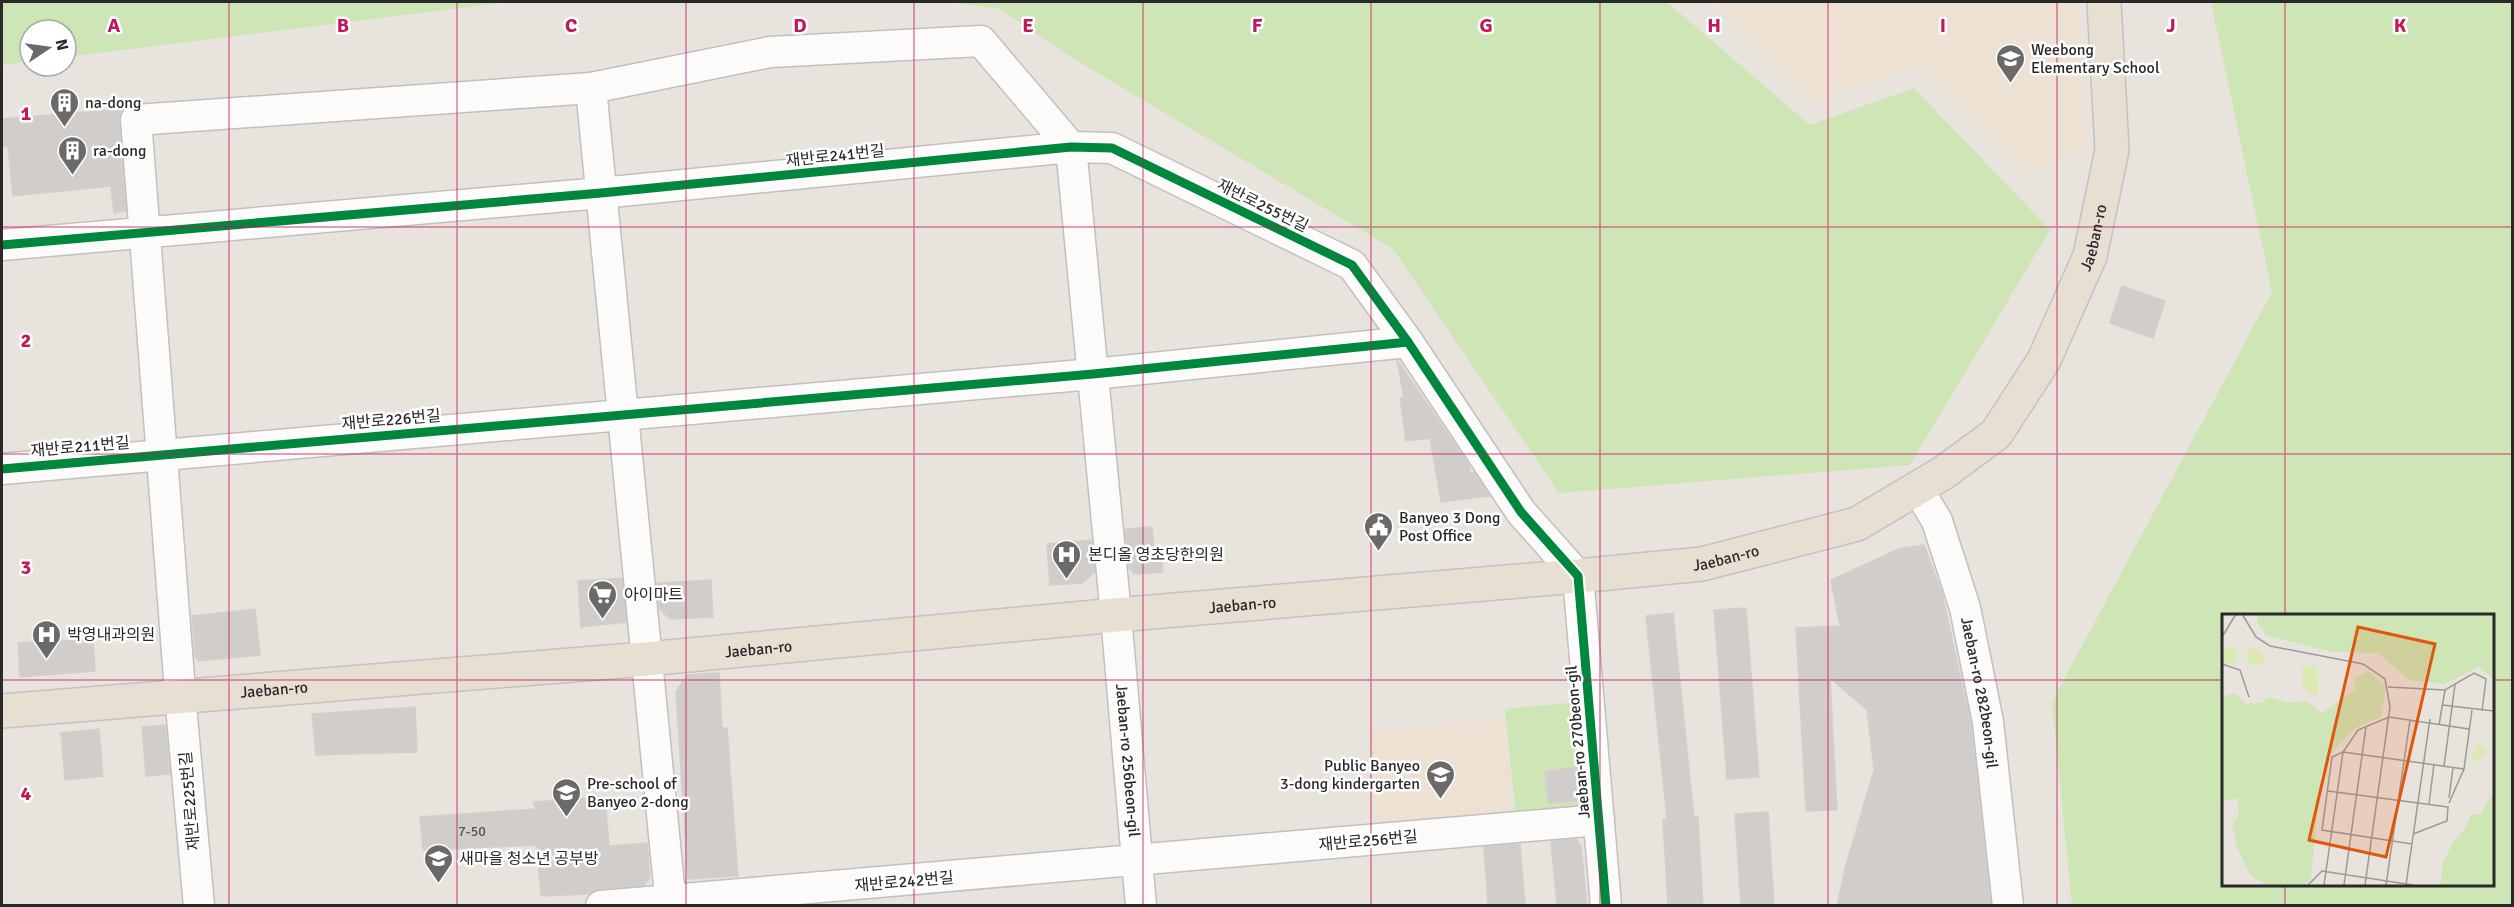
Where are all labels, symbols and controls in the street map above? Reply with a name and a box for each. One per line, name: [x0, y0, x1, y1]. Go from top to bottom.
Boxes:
text: A: [108, 13, 121, 38]
text: B: [337, 13, 349, 38]
text: C: [565, 13, 577, 38]
text: D: [793, 13, 807, 38]
text: E: [1022, 13, 1034, 38]
text: F: [1252, 13, 1263, 38]
text: G: [1479, 13, 1493, 38]
text: H: [1707, 13, 1721, 38]
text: I: [1940, 13, 1946, 38]
text: J: [2166, 13, 2176, 38]
text: K: [2394, 13, 2407, 38]
north arrow: [18, 18, 78, 78]
text: N: [51, 37, 73, 53]
place label: Weebong Elementary School: [2031, 40, 2160, 78]
school or university icon: Weebong Elementary School: [1994, 42, 2026, 84]
building icon: na-dong: [48, 86, 80, 128]
place label: na-dong: [85, 93, 141, 113]
text: 1: [21, 101, 32, 126]
building icon: ra-dong: [56, 134, 88, 176]
place label: ra-dong: [93, 141, 146, 161]
street label: 재반로241번길: [785, 141, 886, 171]
street label: 재반로255번길: [1213, 175, 1312, 237]
street label: Jaeban-ro: [2076, 203, 2111, 274]
text: 2: [21, 328, 31, 353]
street label: 재반로226번길: [341, 406, 442, 434]
street label: 재반로211번길: [30, 433, 131, 461]
place label: Banyeo 3 Dong Post Office: [1399, 508, 1500, 546]
public building icon: Banyeo 3 Dong Post Office: [1362, 510, 1394, 552]
hospital icon: 본디올 영초당한의원: [1051, 538, 1083, 580]
street label: Jaeban-ro: [1692, 541, 1761, 576]
place label: 본디올 영초당한의원: [1088, 545, 1224, 565]
text: 3: [21, 555, 31, 580]
supermarket icon: 아이마트: [587, 578, 619, 620]
place label: 아이마트: [624, 585, 683, 605]
street label: Jaeban-ro: [1208, 593, 1277, 618]
inset map: [2222, 614, 2493, 886]
street label: Jaeban-ro 282beon-gil: [1956, 615, 2002, 770]
hospital icon: 박영내과의원: [30, 618, 62, 660]
place label: 박영내과의원: [67, 625, 155, 645]
street label: Jaeban-ro: [724, 636, 793, 663]
street label: Jaeban-ro 270beon-gil: [1561, 664, 1595, 819]
street label: Jaeban-ro: [240, 677, 309, 703]
street label: Jaeban-ro 256beon-gil: [1111, 683, 1144, 838]
street label: 재반로225번길: [176, 750, 204, 851]
place label: Public Banyeo 3-dong kindergarten: [1280, 756, 1420, 794]
school or university icon: Public Banyeo 3-dong kindergarten: [1425, 758, 1457, 800]
place label: Pre-school of Banyeo 2-dong: [587, 774, 689, 812]
school or university icon: Pre-school of Banyeo 2-dong: [550, 776, 582, 818]
text: 4: [21, 781, 32, 806]
house number: 7-50: [458, 823, 486, 840]
street label: 재반로256번길: [1318, 827, 1419, 855]
school or university icon: 새마을 청소년 공부방: [422, 842, 454, 884]
place label: 새마을 청소년 공부방: [459, 849, 599, 869]
street label: 재반로242번길: [854, 868, 955, 896]

